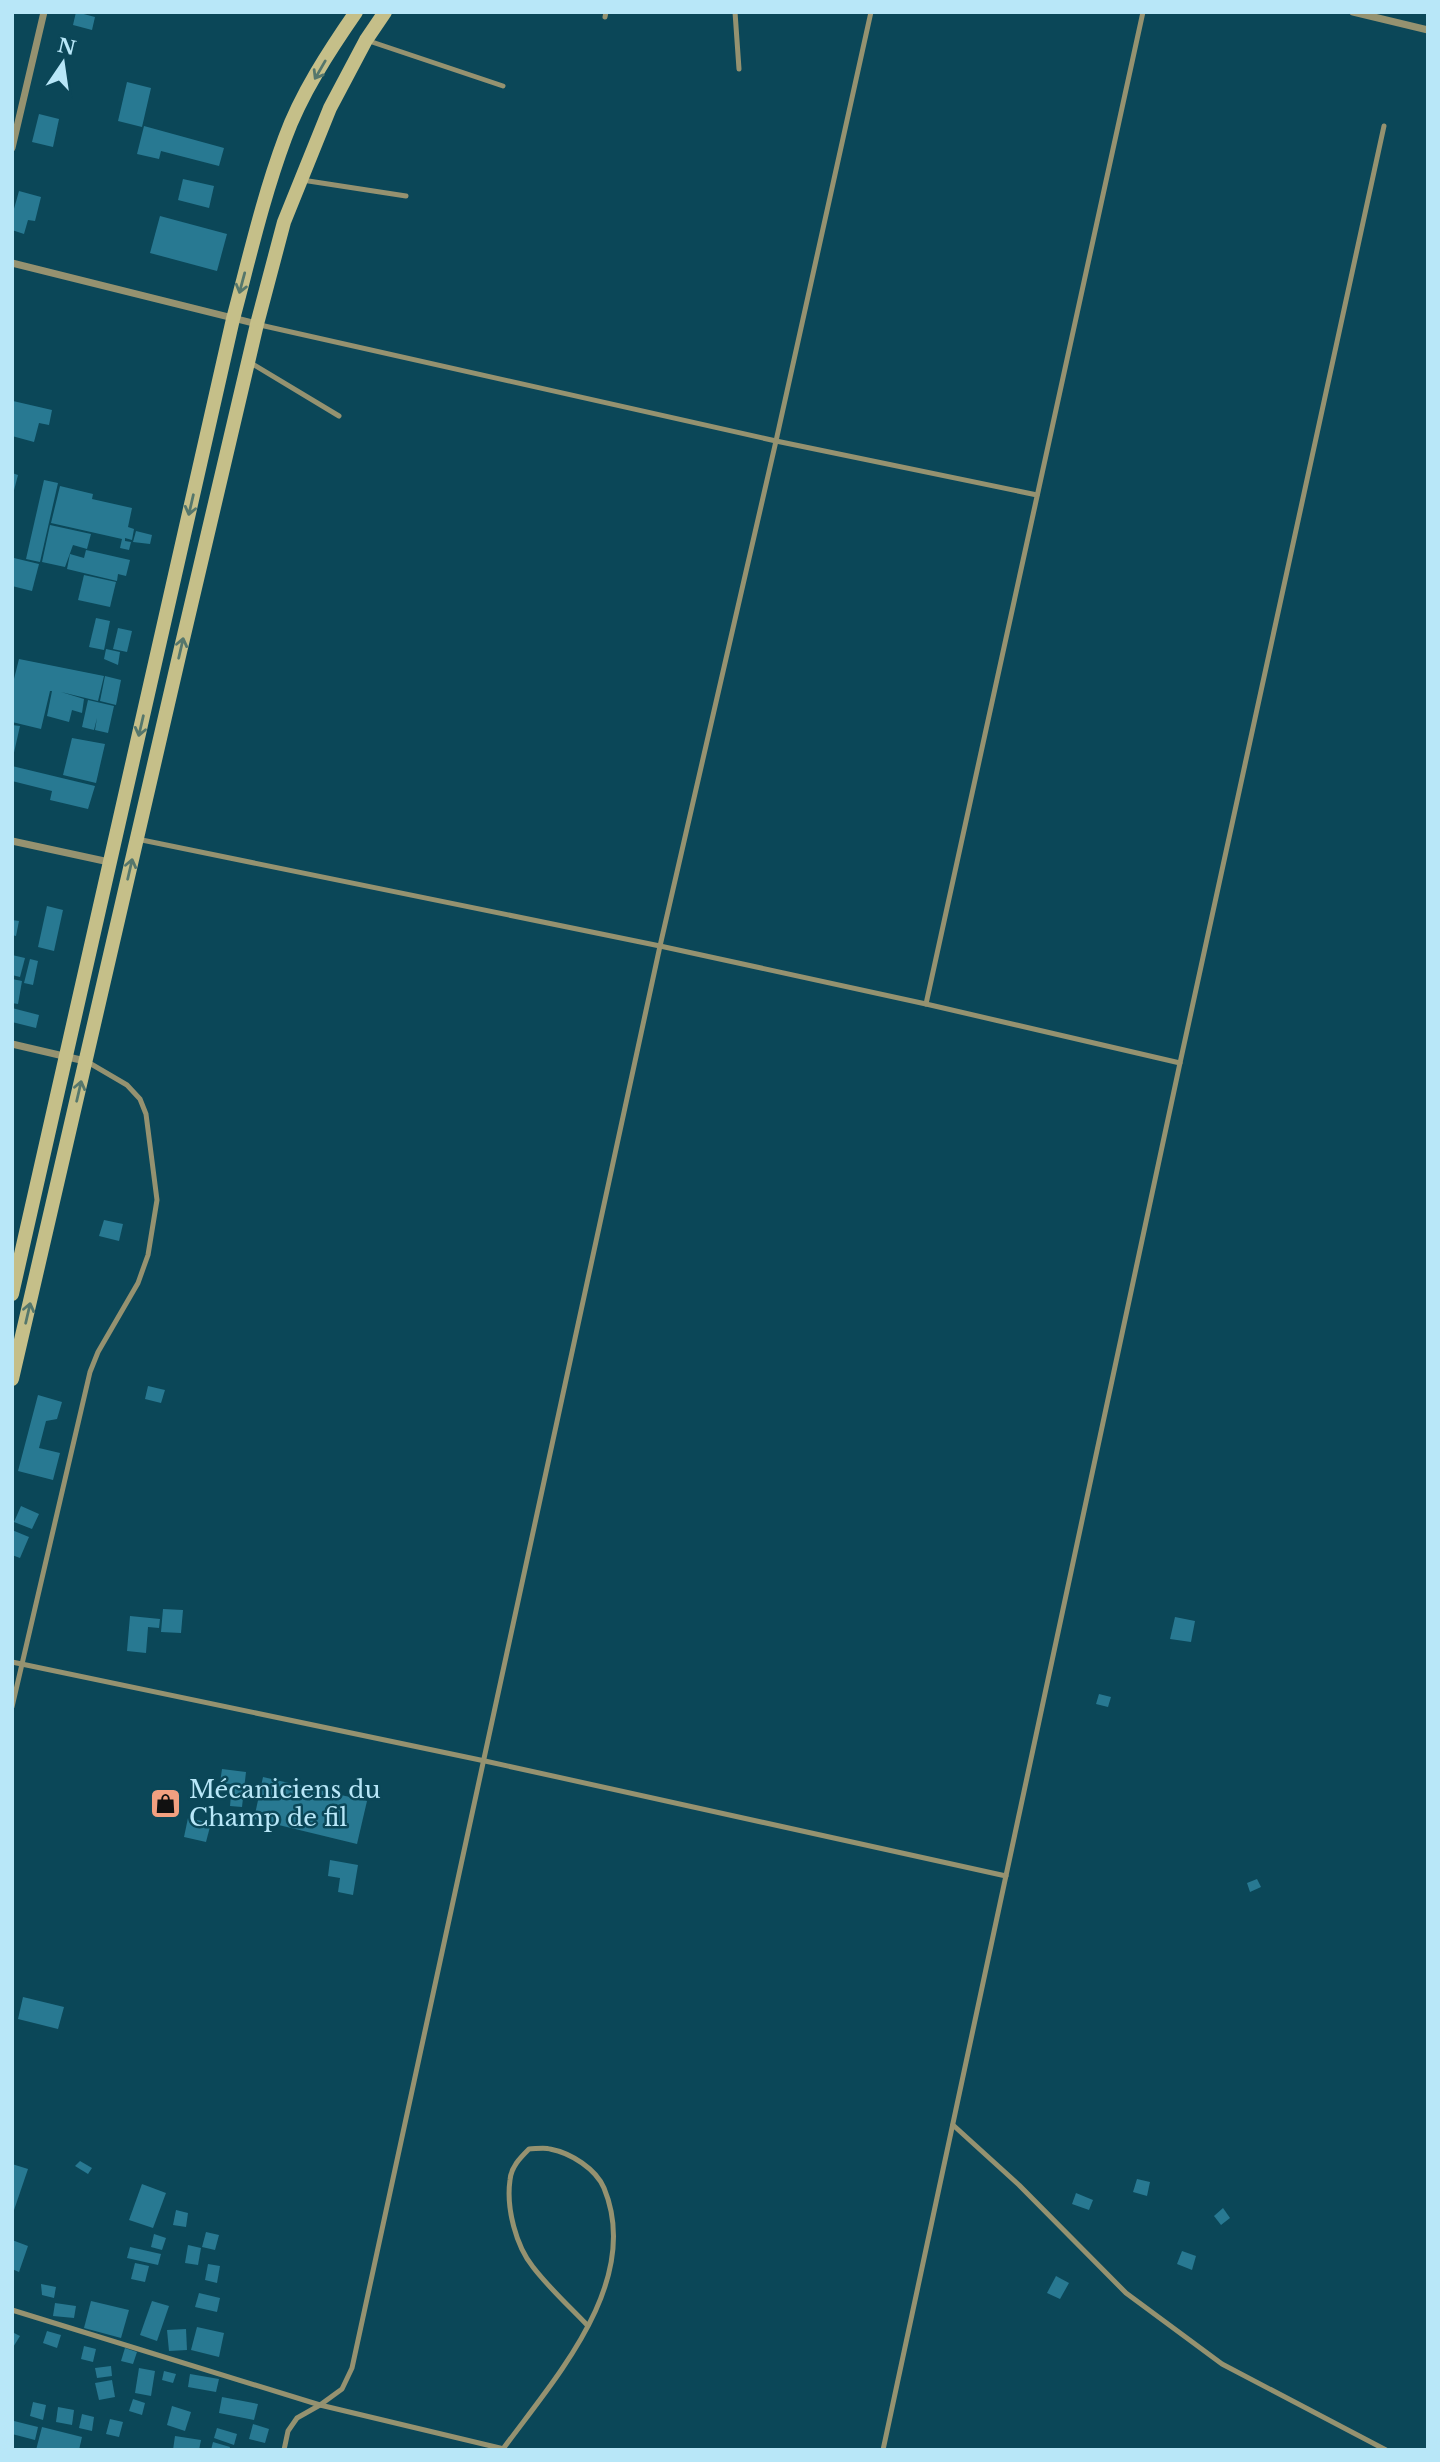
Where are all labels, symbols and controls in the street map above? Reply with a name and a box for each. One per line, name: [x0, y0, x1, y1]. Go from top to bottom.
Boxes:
north arrow: [28, 28, 98, 98]
text: N: [55, 34, 78, 60]
one-way arrow: [313, 60, 327, 80]
one-way arrow: [235, 271, 248, 294]
one-way arrow: [183, 493, 197, 516]
one-way arrow: [175, 637, 188, 659]
one-way arrow: [133, 715, 146, 737]
one-way arrow: [124, 858, 137, 881]
one-way arrow: [73, 1080, 86, 1103]
one-way arrow: [21, 1302, 35, 1325]
place label: Mécaniciens du Champ de fil: [189, 1775, 381, 1832]
shop icon: Mécaniciens du Champ de fil: [149, 1786, 183, 1820]

